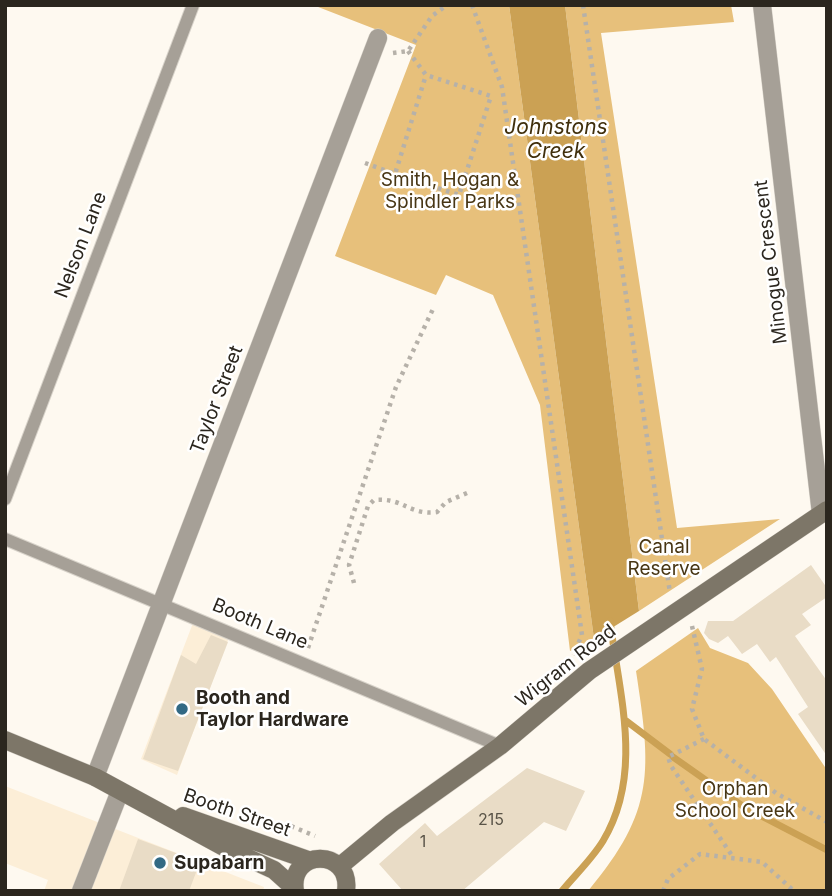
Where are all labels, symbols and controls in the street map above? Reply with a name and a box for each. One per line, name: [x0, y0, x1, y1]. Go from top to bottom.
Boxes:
water label: Johnstons Creek: [504, 115, 608, 165]
park label: Smith, Hogan & Spindler Parks: [381, 169, 519, 213]
street label: Minogue Crescent: [750, 179, 792, 345]
street label: Nelson Lane: [50, 189, 112, 301]
street label: Taylor Street: [186, 343, 248, 457]
park label: Canal Reserve: [628, 536, 700, 580]
street label: Booth Lane: [209, 594, 311, 654]
street label: Wigram Road: [511, 620, 621, 712]
place label: Booth and Taylor Hardware: [196, 687, 349, 731]
marker: Booth and Taylor Hardware: [174, 701, 190, 717]
park label: Orphan School Creek: [675, 778, 795, 822]
street label: Booth Street: [181, 784, 293, 842]
house number: 215: [478, 810, 504, 830]
house number: 1: [420, 832, 426, 852]
place label: Supabarn: [174, 852, 264, 874]
marker: Supabarn: [152, 855, 168, 871]

